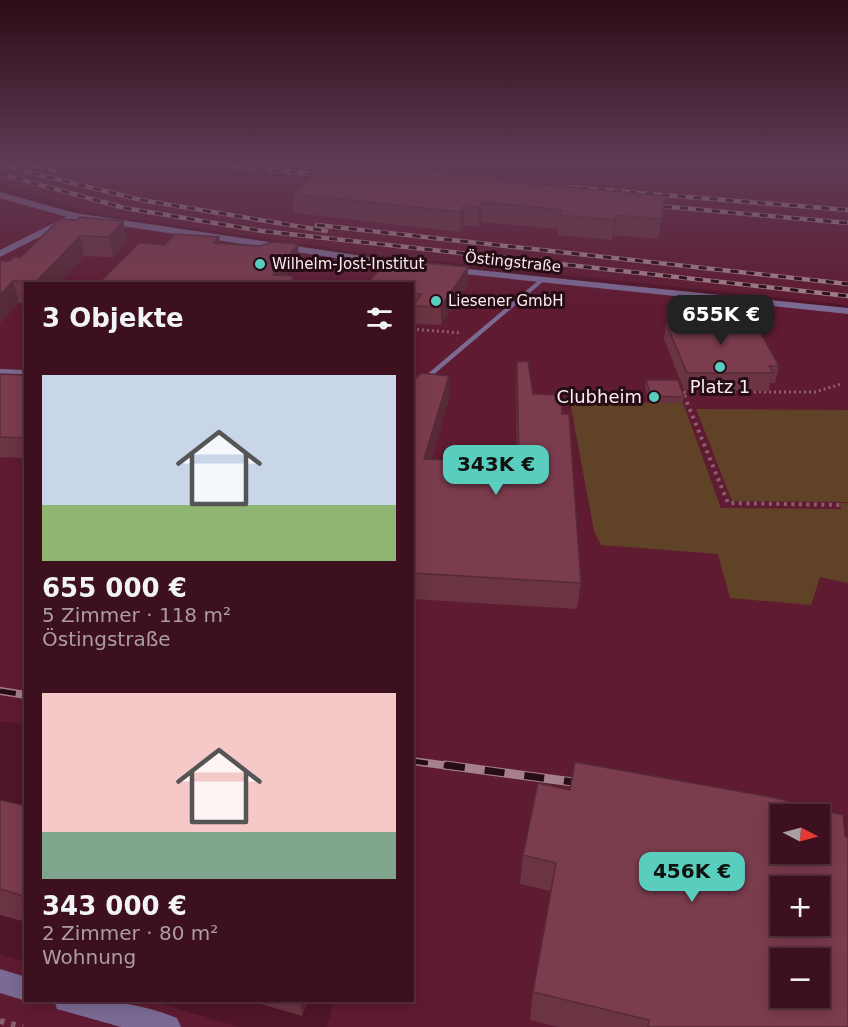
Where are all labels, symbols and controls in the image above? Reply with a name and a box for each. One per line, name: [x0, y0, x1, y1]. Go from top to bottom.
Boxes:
street label: Östingstraße: [464, 247, 562, 276]
place label: Wilhelm-Jost-Institut: [272, 255, 424, 273]
marker: Wilhelm-Jost-Institut: [253, 257, 267, 271]
place label: Liesener GmbH: [448, 292, 564, 310]
marker: Liesener GmbH: [429, 294, 443, 308]
pin: 655K €: [672, 295, 770, 346]
icon: filters: [363, 302, 396, 335]
text: 655K €: [682, 302, 760, 326]
text: 3 Objekte: [42, 303, 184, 333]
marker: Platz 1: [713, 360, 727, 374]
place label: Platz 1: [690, 376, 750, 397]
place label: Clubheim: [557, 386, 642, 407]
marker: Clubheim: [647, 390, 661, 404]
icon: home: [165, 414, 273, 522]
pin: 343K €: [447, 445, 545, 496]
text: 343K €: [457, 452, 535, 476]
text: 655 000 €: [42, 573, 187, 603]
text: 5 Zimmer · 118 m²: [42, 603, 231, 627]
text: Östingstraße: [42, 627, 171, 651]
icon: home: [165, 732, 273, 840]
north arrow: [770, 804, 830, 864]
map controls: [770, 804, 830, 1008]
pin: 456K €: [643, 852, 741, 903]
text: 456K €: [653, 859, 731, 883]
button: +: [770, 876, 830, 936]
text: 343 000 €: [42, 891, 187, 921]
text: 2 Zimmer · 80 m²: [42, 921, 218, 945]
text: Wohnung: [42, 945, 136, 969]
button: −: [770, 948, 830, 1008]

